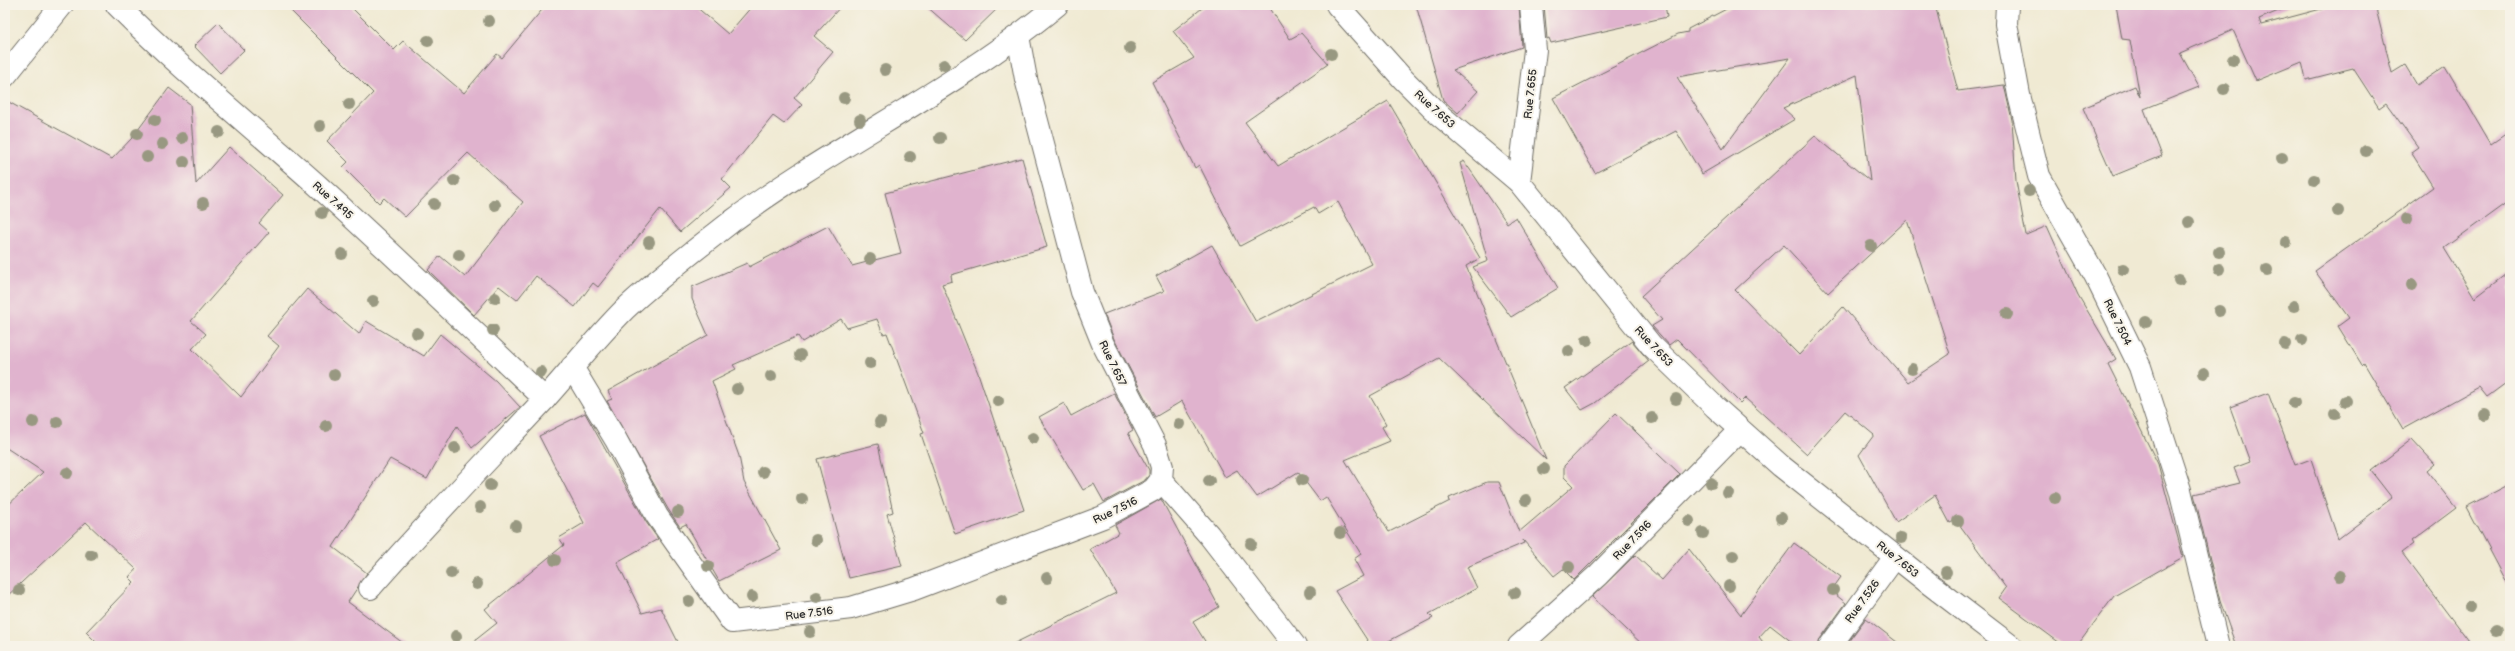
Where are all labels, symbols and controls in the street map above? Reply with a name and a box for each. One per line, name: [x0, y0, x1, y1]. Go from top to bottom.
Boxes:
street label: Rue 7.655: [1521, 68, 1540, 120]
street label: Rue 7.653: [1412, 88, 1458, 131]
street label: Rue 7.495: [310, 179, 356, 222]
street label: Rue 7.504: [2101, 297, 2135, 348]
street label: Rue 7.653: [1632, 323, 1676, 369]
street label: Rue 7.657: [1096, 338, 1129, 389]
street label: Rue 7.516: [1091, 494, 1140, 527]
street label: Rue 7.596: [1610, 518, 1655, 563]
street label: Rue 7.653: [1874, 538, 1922, 580]
street label: Rue 7.526: [1842, 577, 1883, 625]
street label: Rue 7.516: [784, 604, 834, 623]

